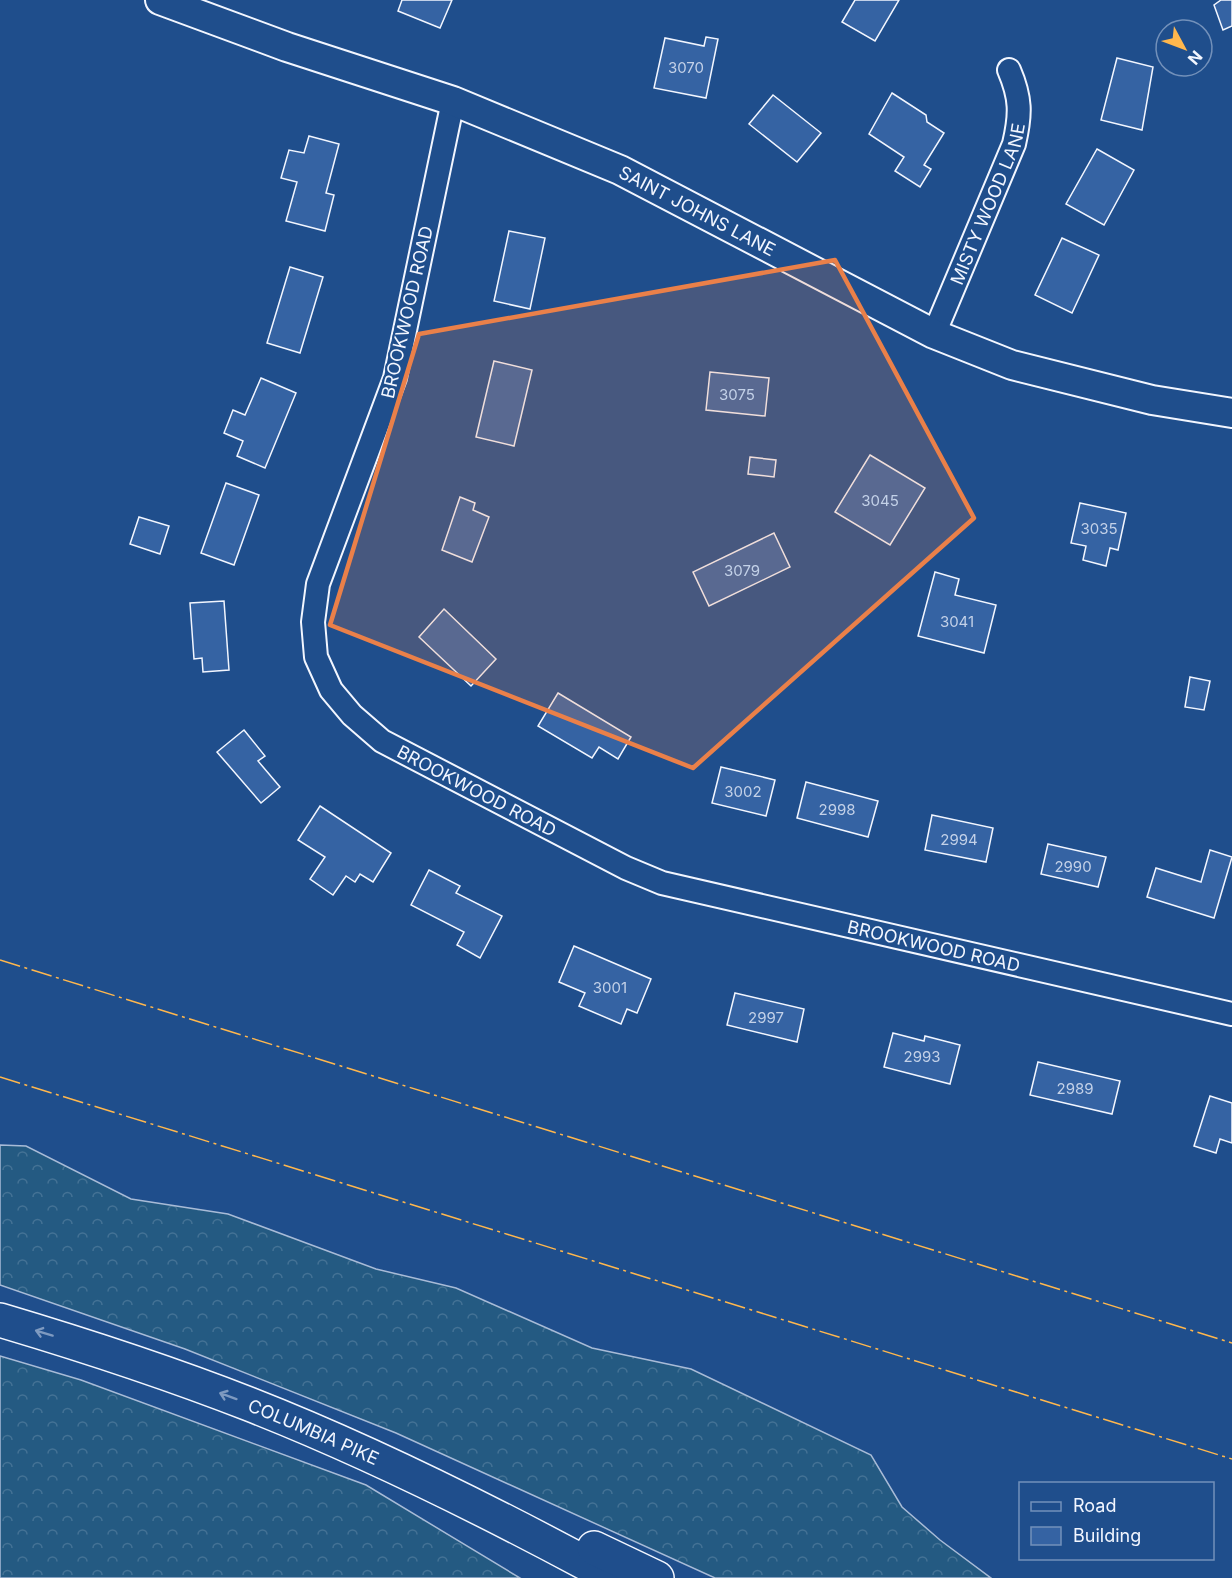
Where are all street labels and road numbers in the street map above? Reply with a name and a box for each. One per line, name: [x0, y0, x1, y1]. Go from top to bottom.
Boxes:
street label: MISTY WOOD LANE: [946, 122, 1028, 288]
street label: SAINT JOHNS LANE: [616, 161, 779, 260]
street label: BROOKWOOD ROAD: [377, 224, 437, 400]
street label: BROOKWOOD ROAD: [394, 740, 560, 840]
street label: BROOKWOOD ROAD: [845, 915, 1022, 975]
street label: COLUMBIA PIKE: [245, 1394, 382, 1469]

